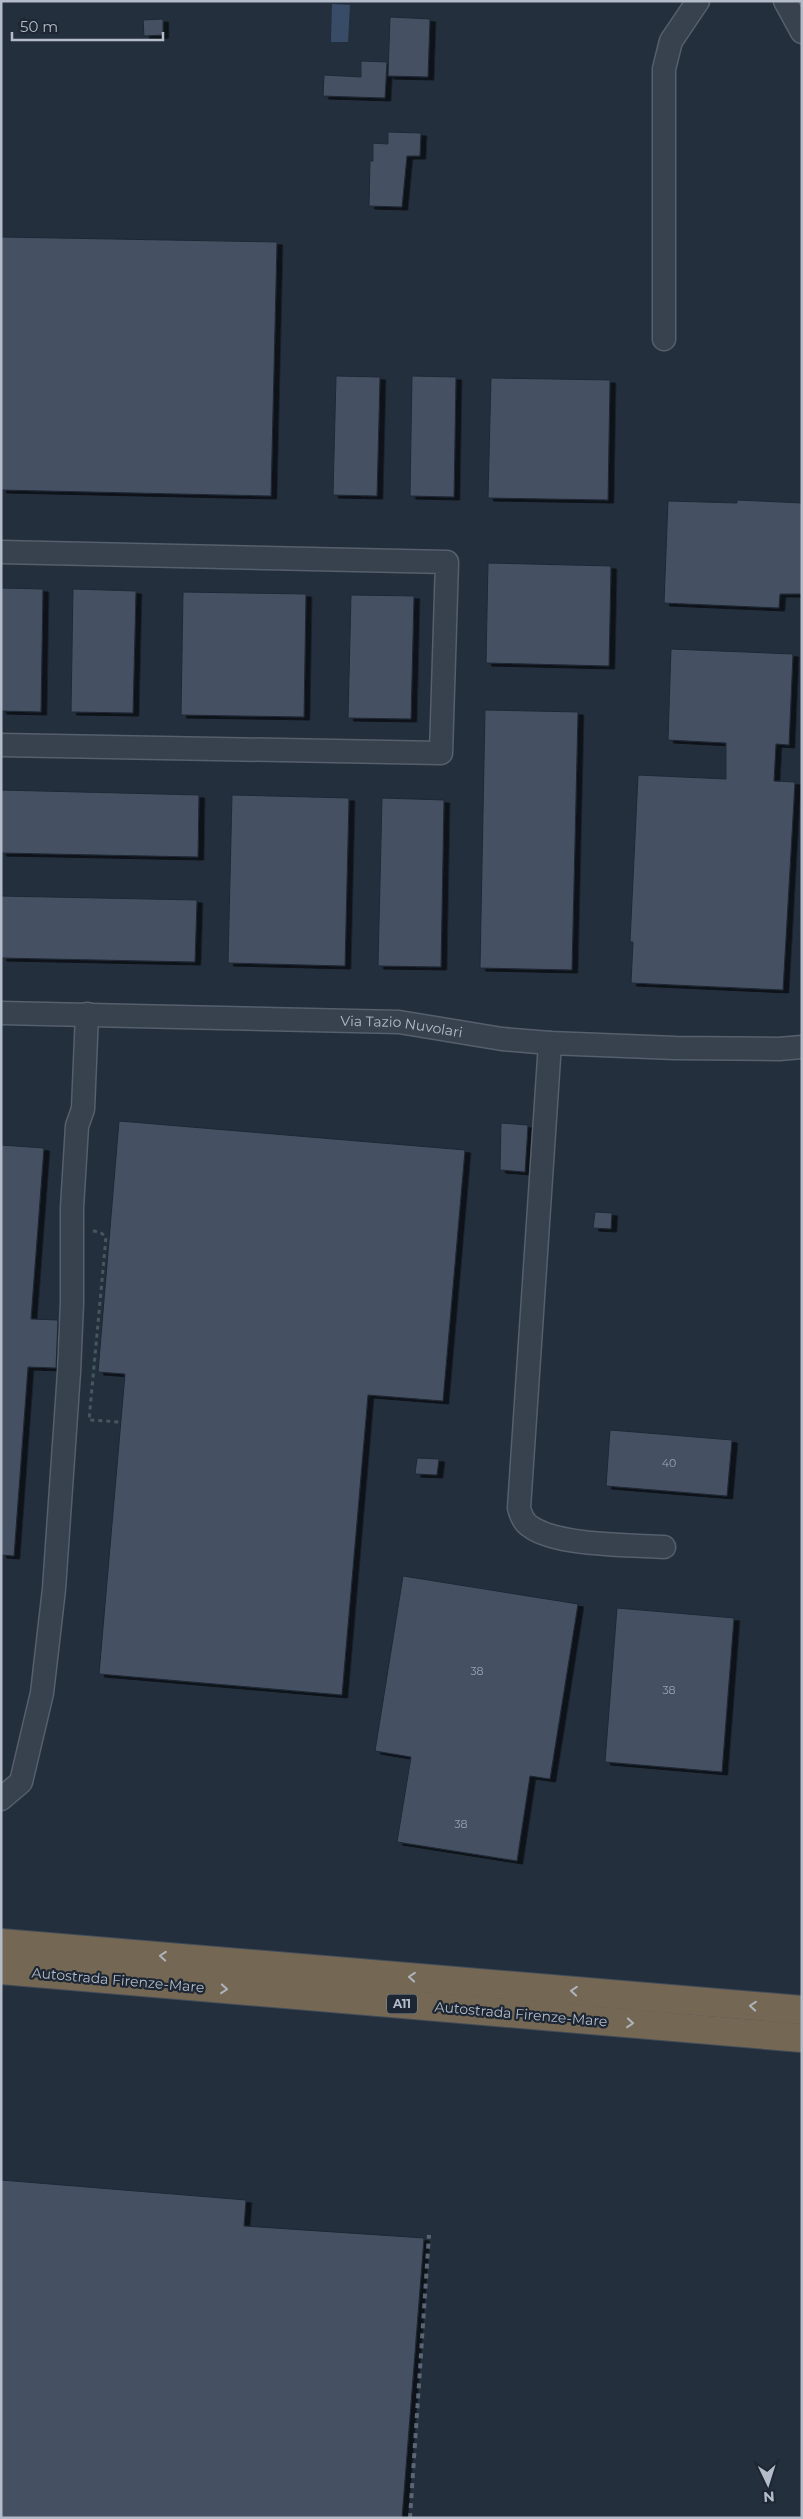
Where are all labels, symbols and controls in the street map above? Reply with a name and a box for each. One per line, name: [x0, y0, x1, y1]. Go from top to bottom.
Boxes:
scale bar: [12, 10, 164, 42]
text: 50 m: [20, 17, 58, 36]
street label: Via Tazio Nuvolari: [340, 1012, 464, 1041]
house number: 40: [662, 1456, 676, 1470]
house number: 38: [470, 1664, 484, 1678]
house number: 38: [662, 1683, 676, 1697]
house number: 38: [454, 1817, 468, 1831]
one-way arrow: [158, 1951, 166, 1962]
street label: Autostrada Firenze-Mare: [31, 1963, 205, 1997]
one-way arrow: [408, 1972, 416, 1983]
one-way arrow: [220, 1983, 228, 1994]
one-way arrow: [570, 1985, 578, 1996]
road number: A11: [387, 1995, 417, 2014]
street label: Autostrada Firenze-Mare: [434, 1997, 608, 2031]
one-way arrow: [749, 2001, 757, 2012]
one-way arrow: [626, 2018, 634, 2029]
north arrow: [743, 2459, 793, 2509]
text: N: [763, 2488, 775, 2506]

